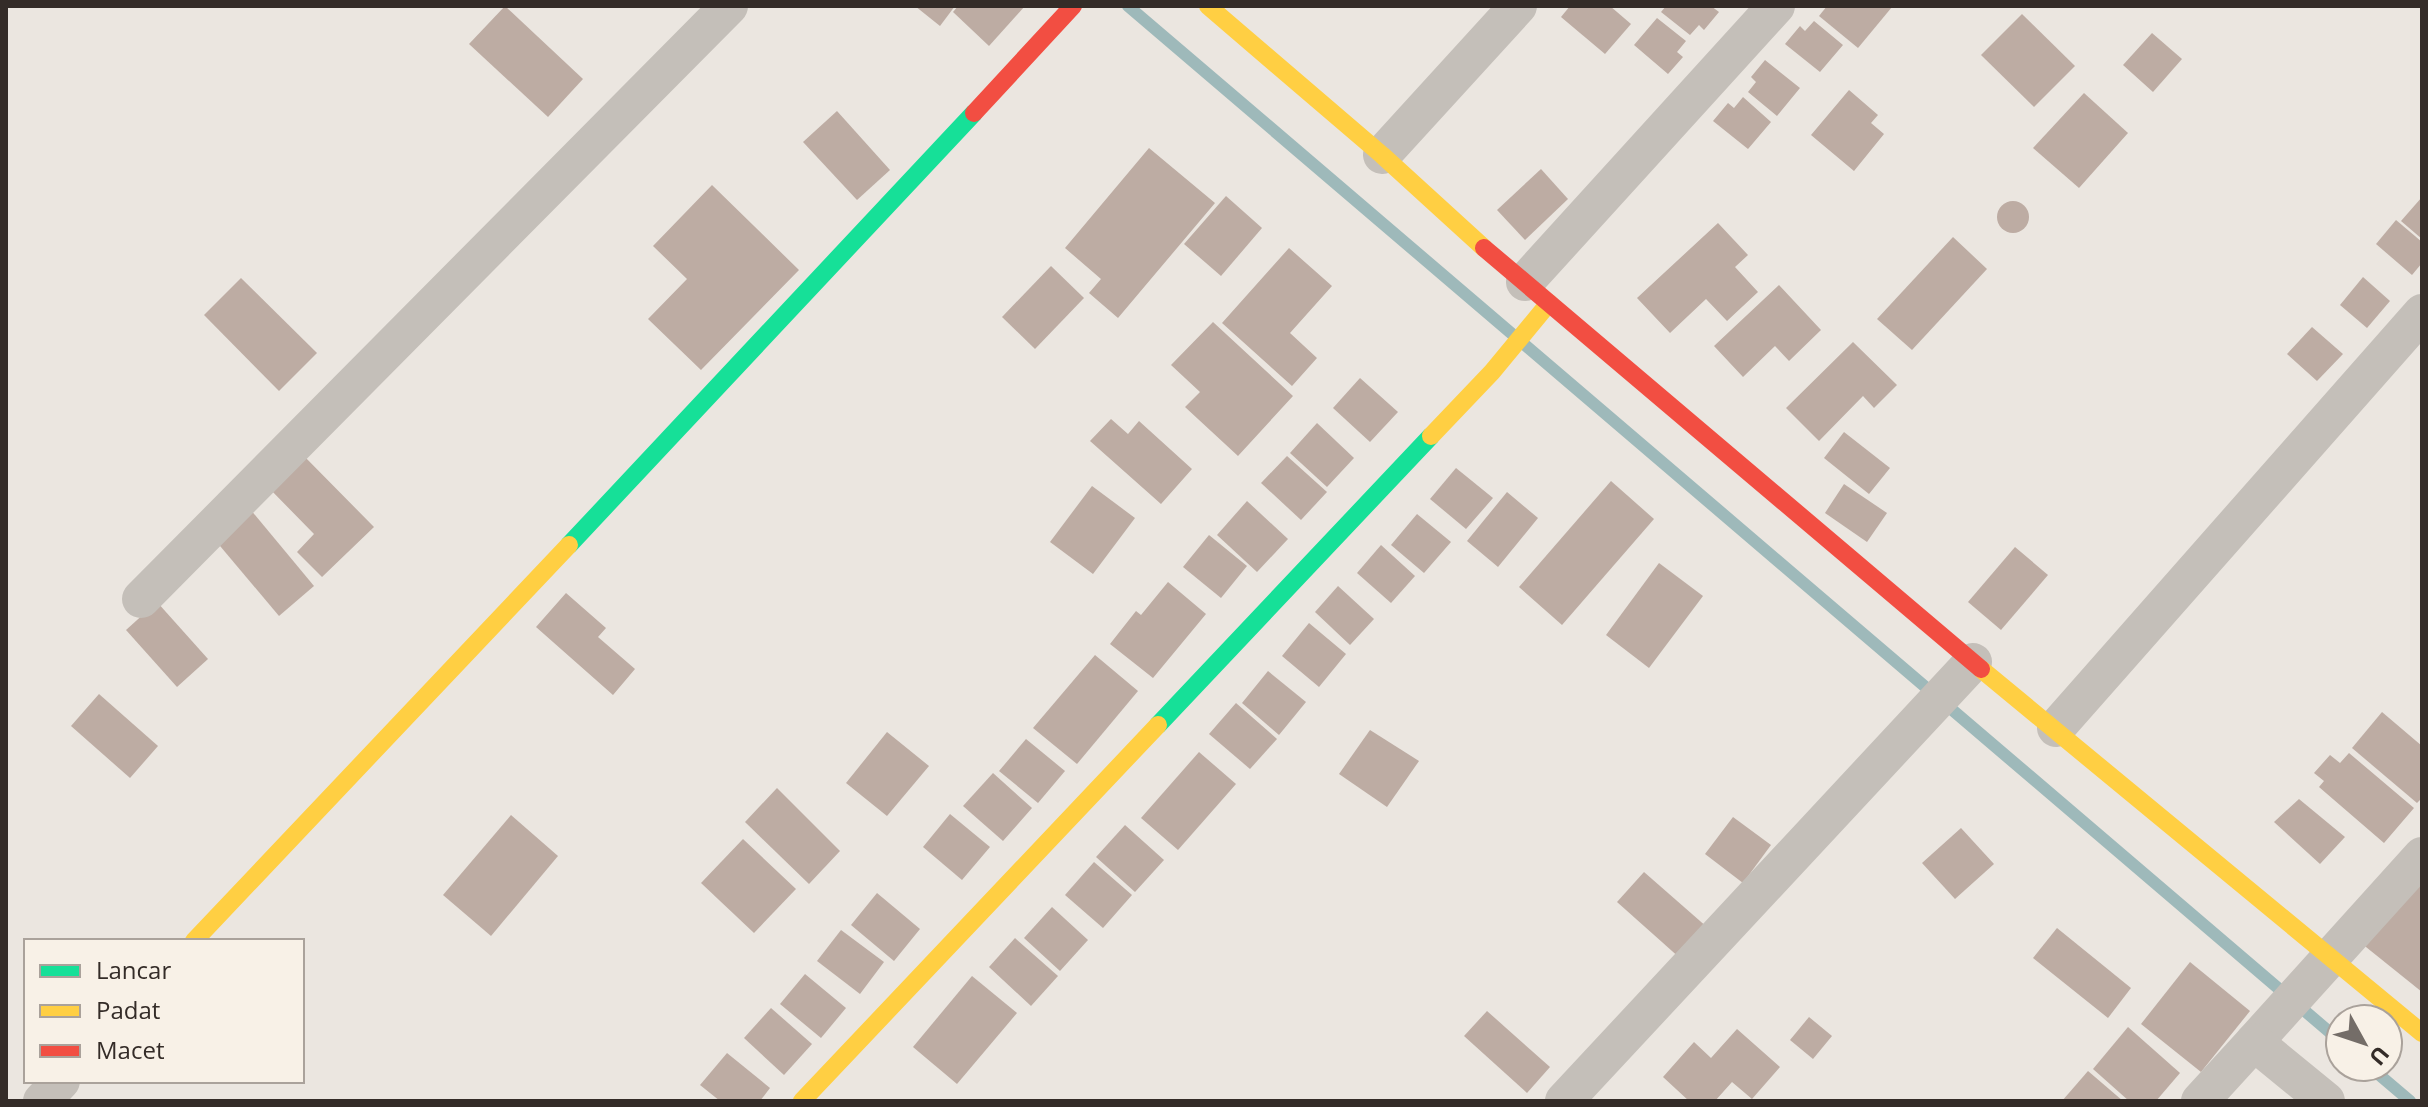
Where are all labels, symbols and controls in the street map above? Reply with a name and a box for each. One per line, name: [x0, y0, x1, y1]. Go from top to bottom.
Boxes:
legend: [24, 939, 304, 1083]
text: Lancar: [96, 953, 171, 986]
text: Padat: [96, 993, 160, 1026]
north arrow: [2324, 1003, 2404, 1083]
text: Macet: [96, 1033, 164, 1066]
text: U: [2363, 1040, 2397, 1073]

